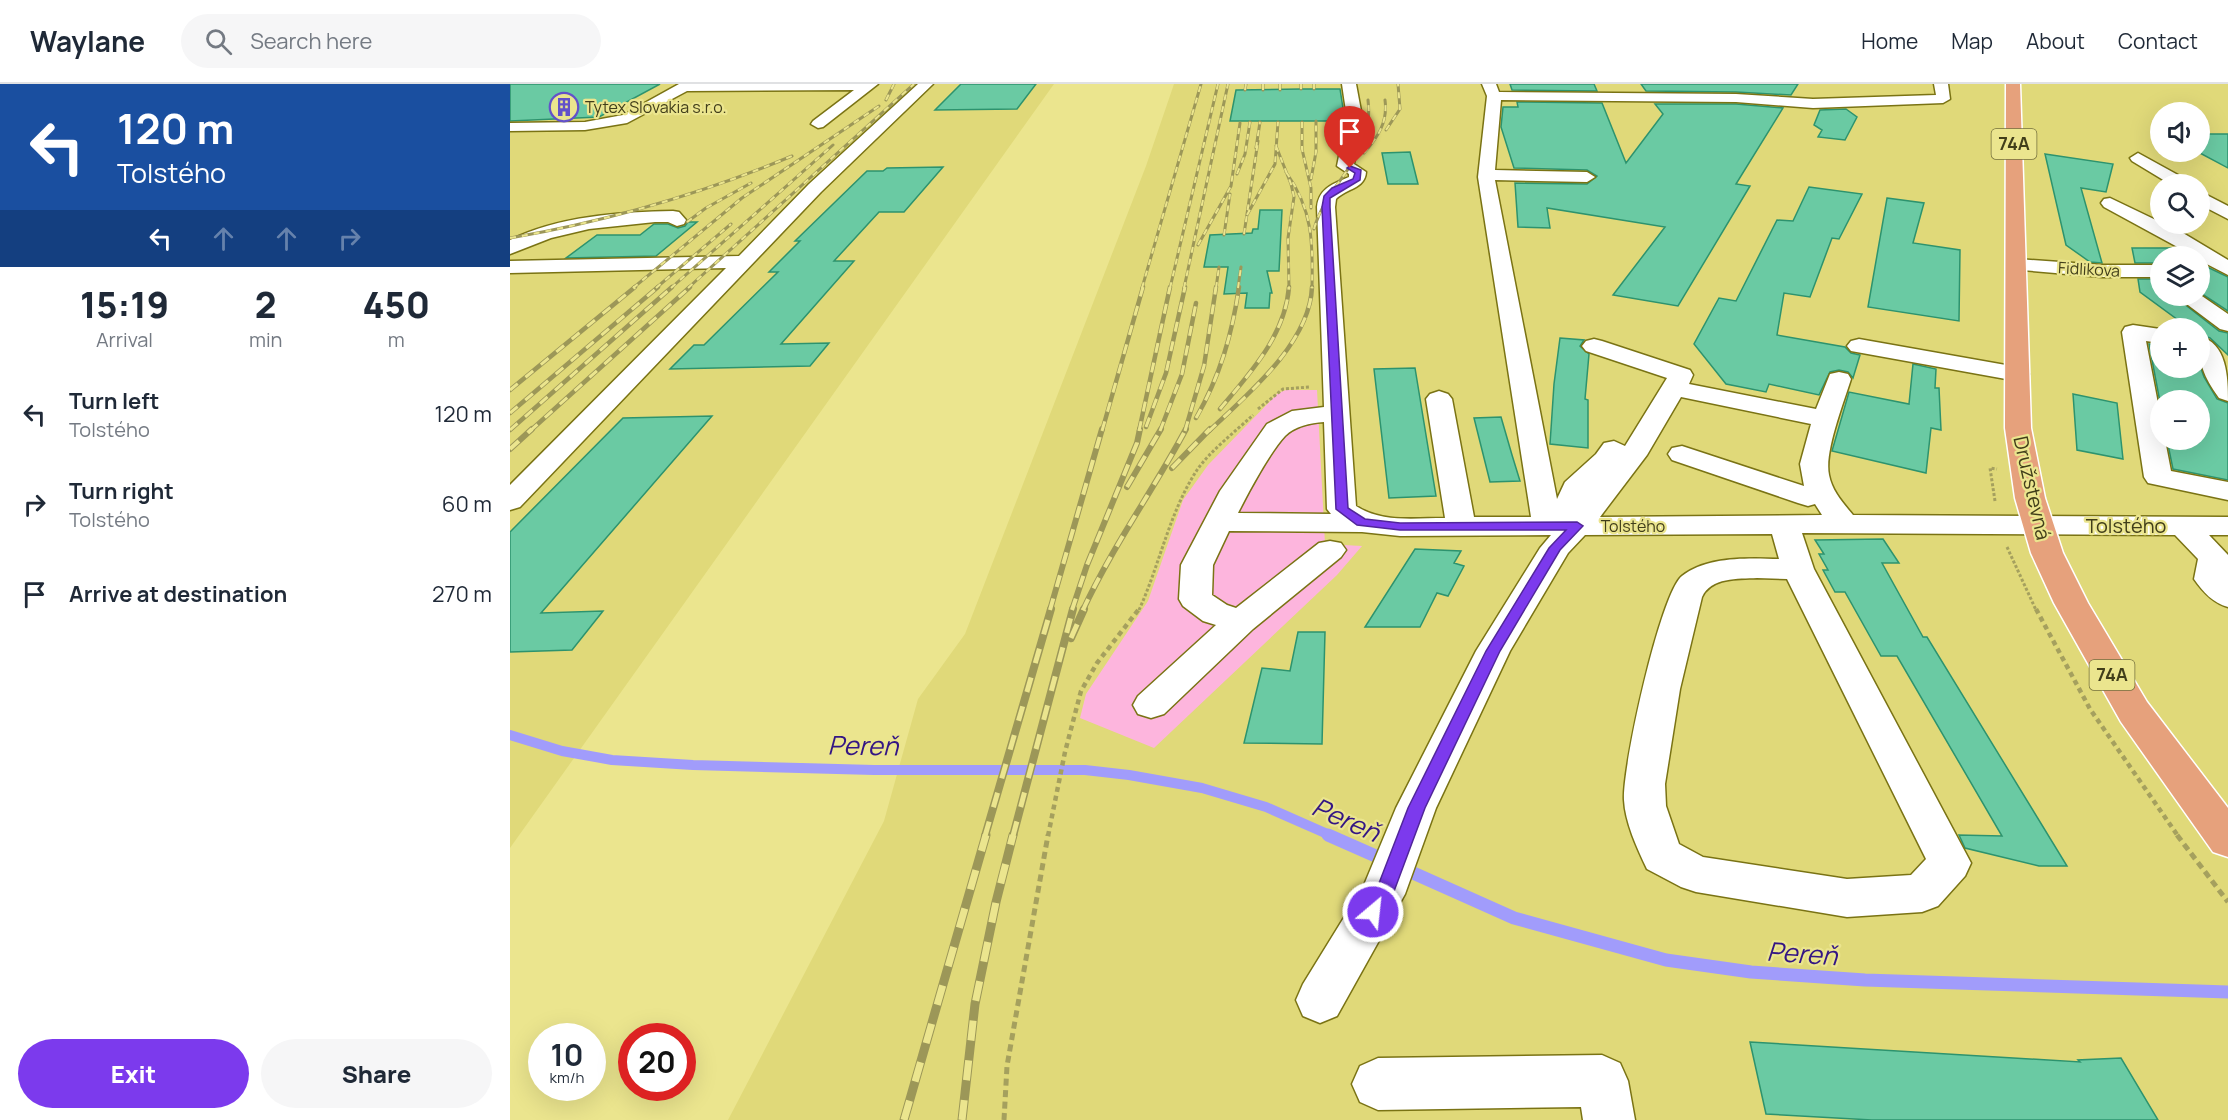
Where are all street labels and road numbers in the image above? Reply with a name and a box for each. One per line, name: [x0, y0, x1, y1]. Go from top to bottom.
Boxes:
road number: 74A: [1992, 129, 2036, 159]
street label: Fidlikova: [2057, 256, 2121, 282]
street label: Družstevná: [2007, 433, 2058, 542]
street label: Tolstého: [2086, 512, 2167, 539]
street label: Tolstého: [1601, 515, 1665, 537]
road number: 74A: [2090, 660, 2134, 690]

